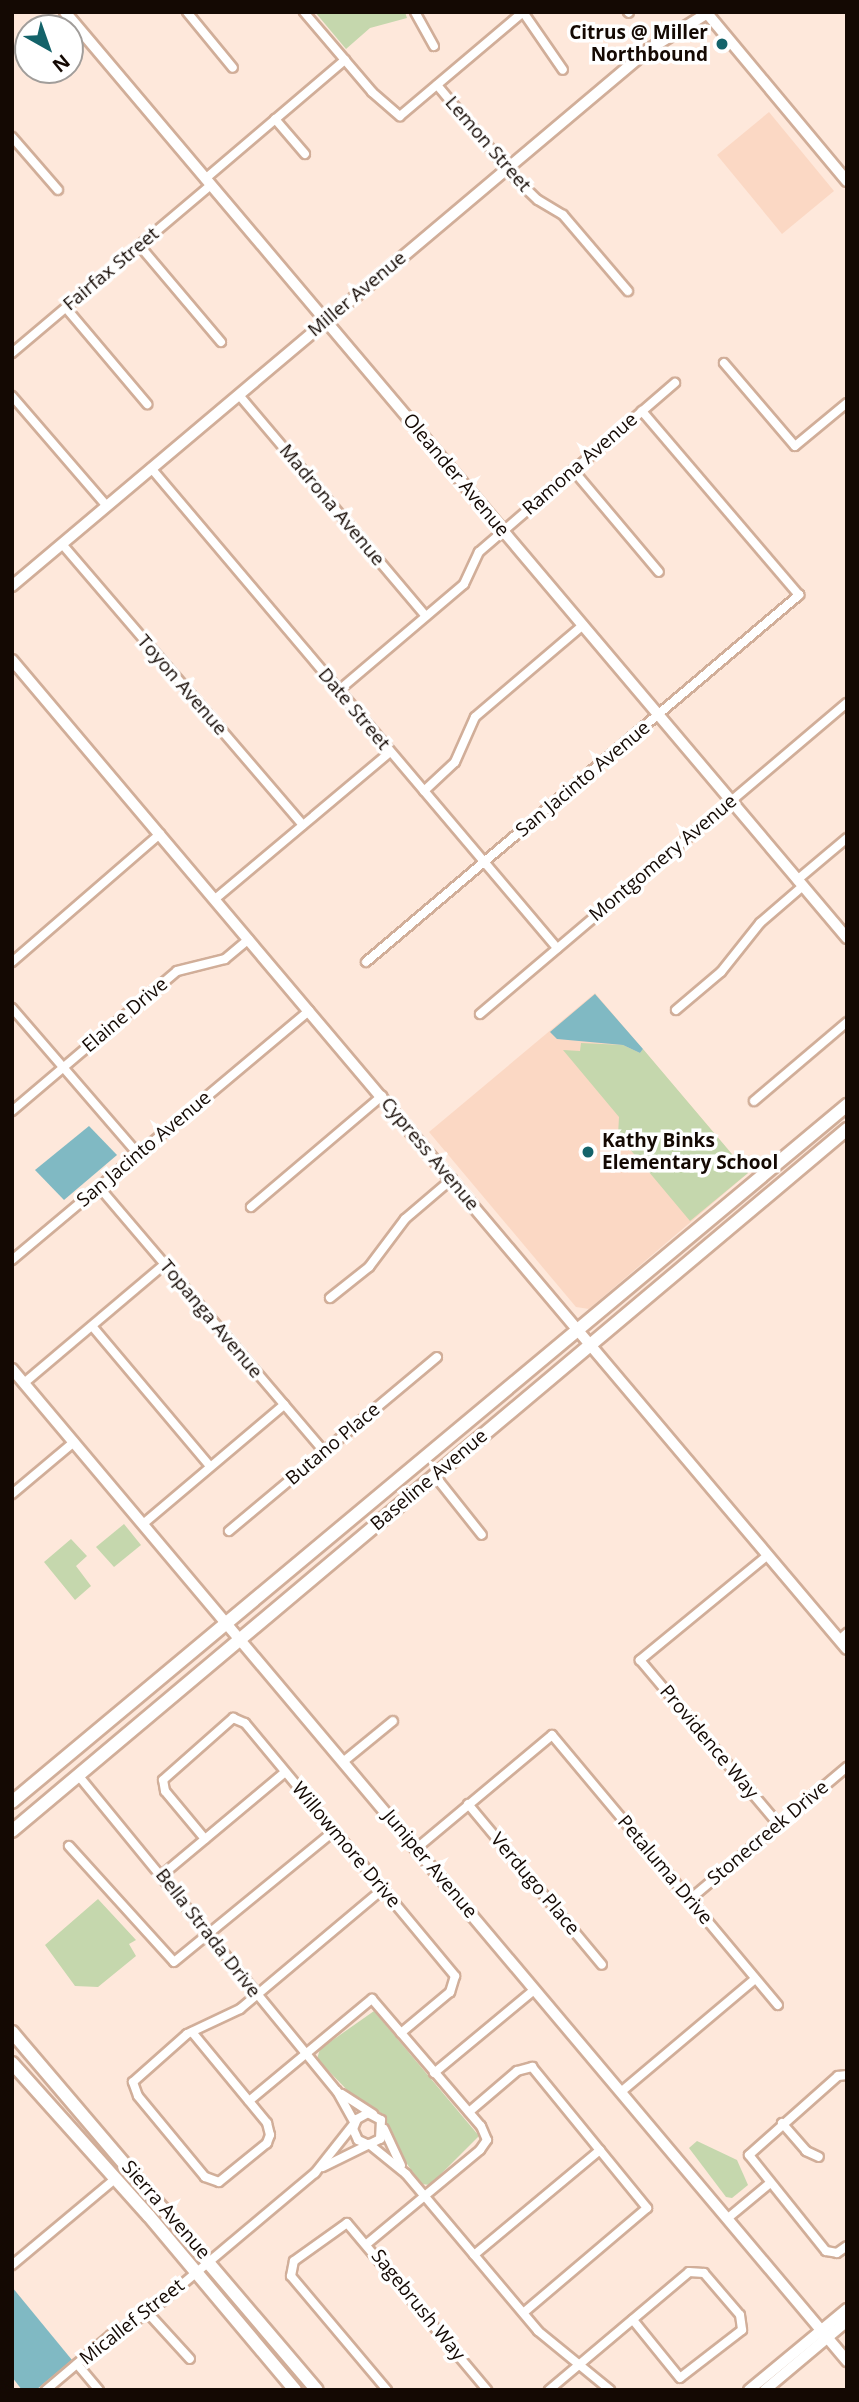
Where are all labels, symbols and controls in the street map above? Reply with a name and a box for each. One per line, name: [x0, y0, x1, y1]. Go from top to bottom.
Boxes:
north arrow: [14, 14, 84, 84]
place label: Citrus @ Miller Northbound: [569, 22, 708, 66]
marker: Citrus @ Miller Northbound: [714, 36, 730, 52]
text: N: [47, 49, 75, 78]
street label: Lemon Street: [440, 92, 536, 196]
street label: Fairfax Street: [59, 222, 163, 316]
street label: Miller Avenue: [303, 246, 411, 342]
street label: Ramona Avenue: [518, 408, 642, 520]
street label: Oleander Avenue: [398, 409, 514, 541]
street label: Madrona Avenue: [274, 440, 390, 570]
street label: Toyon Avenue: [132, 630, 232, 740]
street label: Date Street: [313, 663, 395, 755]
street label: San Jacinto Avenue: [511, 716, 655, 842]
street label: Montgomery Avenue: [585, 790, 741, 926]
street label: Elaine Drive: [78, 973, 172, 1057]
street label: San Jacinto Avenue: [72, 1086, 216, 1212]
street label: Cypress Avenue: [376, 1093, 484, 1215]
place label: Kathy Binks Elementary School: [602, 1130, 778, 1174]
marker: Kathy Binks Elementary School: [580, 1144, 596, 1160]
street label: Topanga Avenue: [155, 1255, 267, 1383]
street label: Butano Place: [281, 1398, 385, 1490]
street label: Baseline Avenue: [366, 1424, 492, 1536]
street label: Providence Way: [655, 1681, 763, 1803]
street label: Stonecreek Drive: [703, 1776, 833, 1890]
street label: Willowmore Drive: [287, 1778, 405, 1912]
street label: Juniper Avenue: [378, 1805, 482, 1923]
street label: Petaluma Drive: [613, 1811, 717, 1929]
street label: Verdugo Place: [486, 1828, 584, 1940]
street label: Bella Strada Drive: [151, 1864, 265, 2002]
street label: Sierra Avenue: [117, 2156, 215, 2264]
street label: Sagebrush Way: [366, 2245, 470, 2365]
street label: Micallef Street: [75, 2274, 189, 2370]

